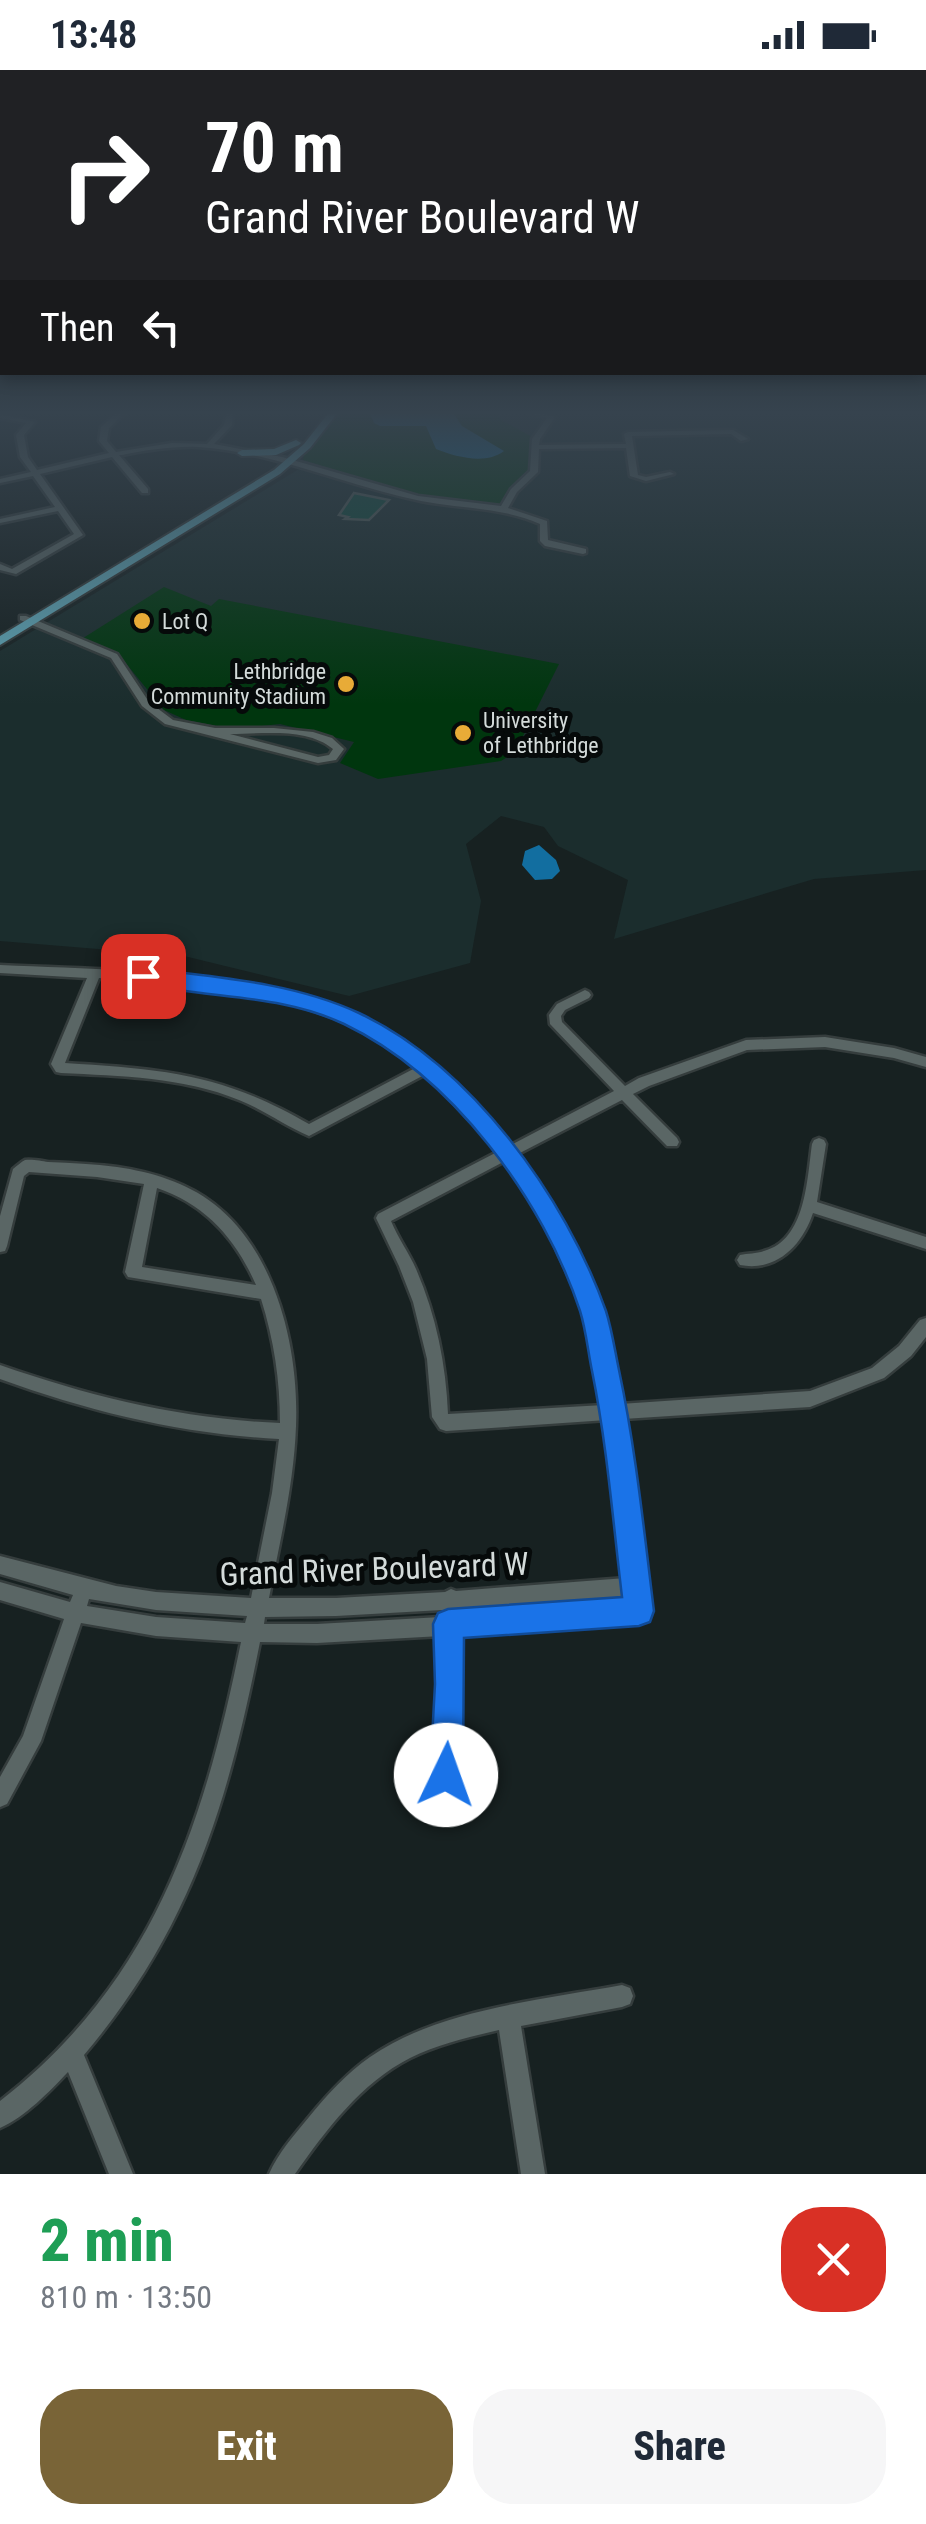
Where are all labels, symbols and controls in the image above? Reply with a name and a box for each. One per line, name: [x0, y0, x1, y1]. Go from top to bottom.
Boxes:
text: 13:48: [50, 13, 137, 57]
text: 70 m: [205, 107, 344, 189]
icon: right: [40, 110, 170, 240]
text: Grand River Boulevard W: [205, 191, 639, 244]
icon: left: [134, 300, 189, 355]
text: Then: [40, 306, 114, 350]
place label: Lot Q: [162, 609, 208, 634]
marker: Lot Q: [131, 610, 153, 632]
place label: Lethbridge Community Stadium: [151, 659, 326, 709]
marker: Lethbridge Community Stadium: [335, 673, 357, 695]
place label: University of Lethbridge: [483, 708, 599, 758]
marker: University of Lethbridge: [452, 722, 474, 744]
pin: [101, 934, 186, 1019]
icon: arrive: [116, 949, 171, 1004]
street label: Grand River Boulevard W: [219, 1545, 529, 1593]
position arrow: [394, 1723, 498, 1827]
text: 2 min: [40, 2205, 174, 2276]
button: close: [781, 2207, 886, 2312]
text: 810 m · 13:50: [40, 2278, 212, 2316]
button: Exit: [40, 2389, 453, 2504]
button: Share: [473, 2389, 886, 2504]

